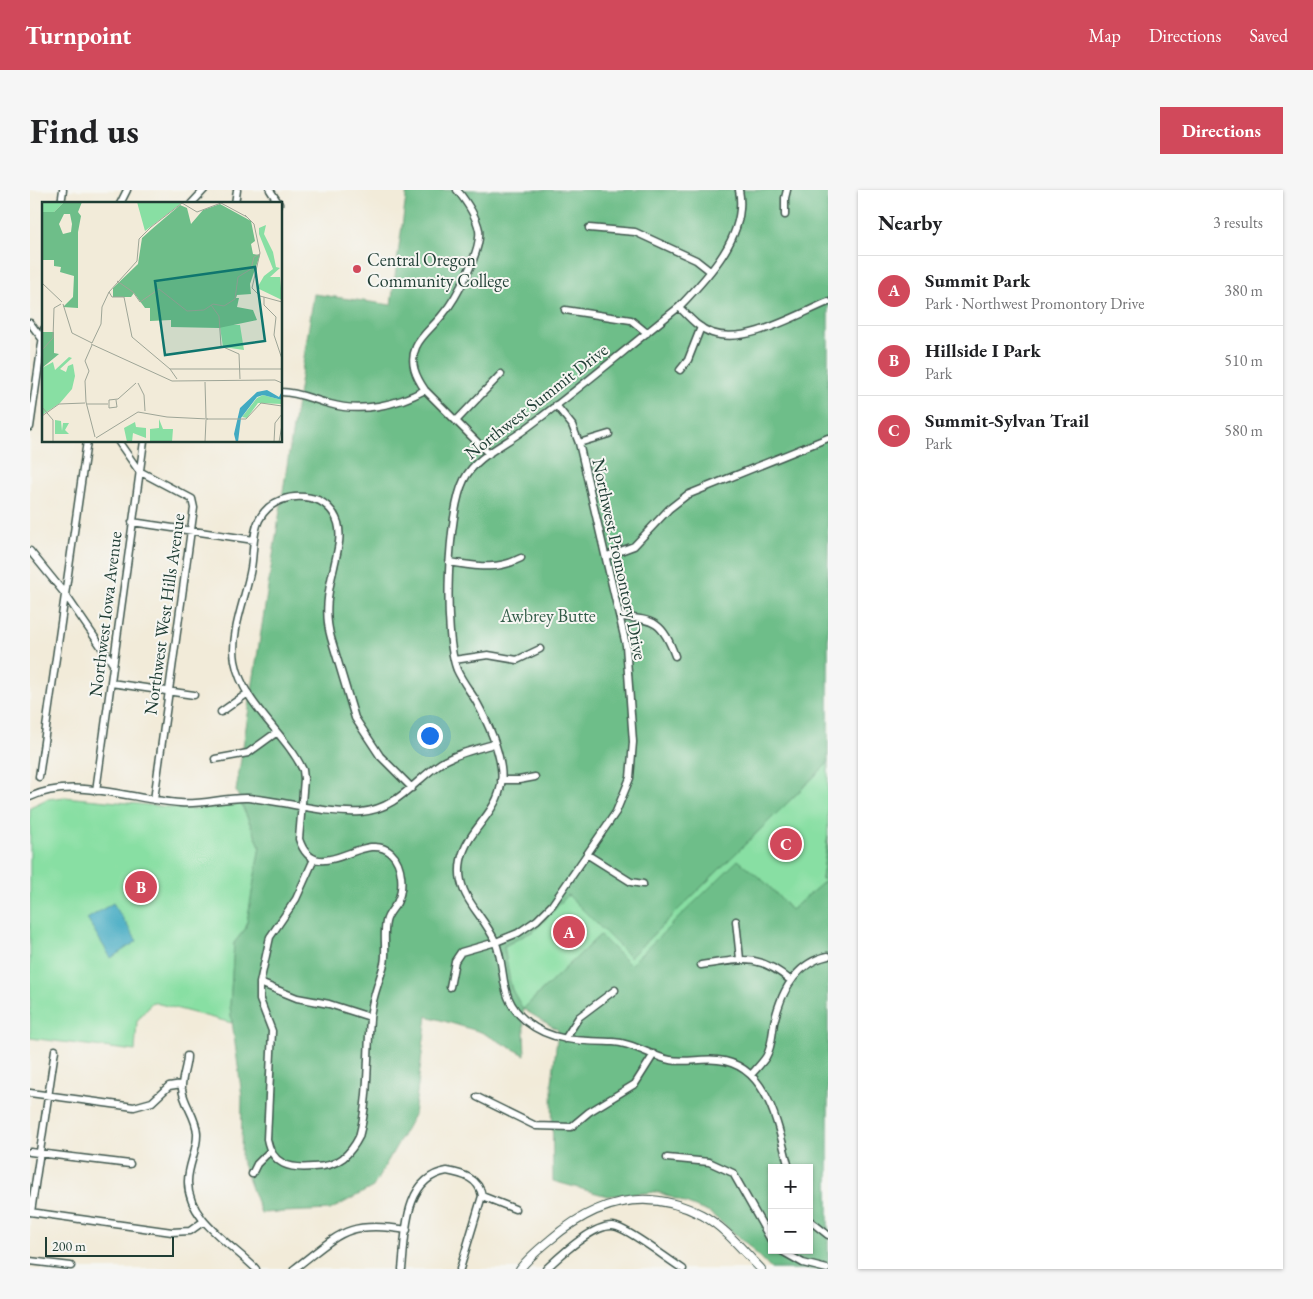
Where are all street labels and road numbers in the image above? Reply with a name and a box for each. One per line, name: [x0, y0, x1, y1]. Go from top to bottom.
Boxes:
street label: Northwest Summit Drive: [460, 338, 612, 464]
street label: Northwest Promontory Drive: [587, 456, 653, 662]
street label: Northwest West Hills Avenue: [138, 512, 190, 716]
street label: Northwest Iowa Avenue: [83, 530, 127, 698]

